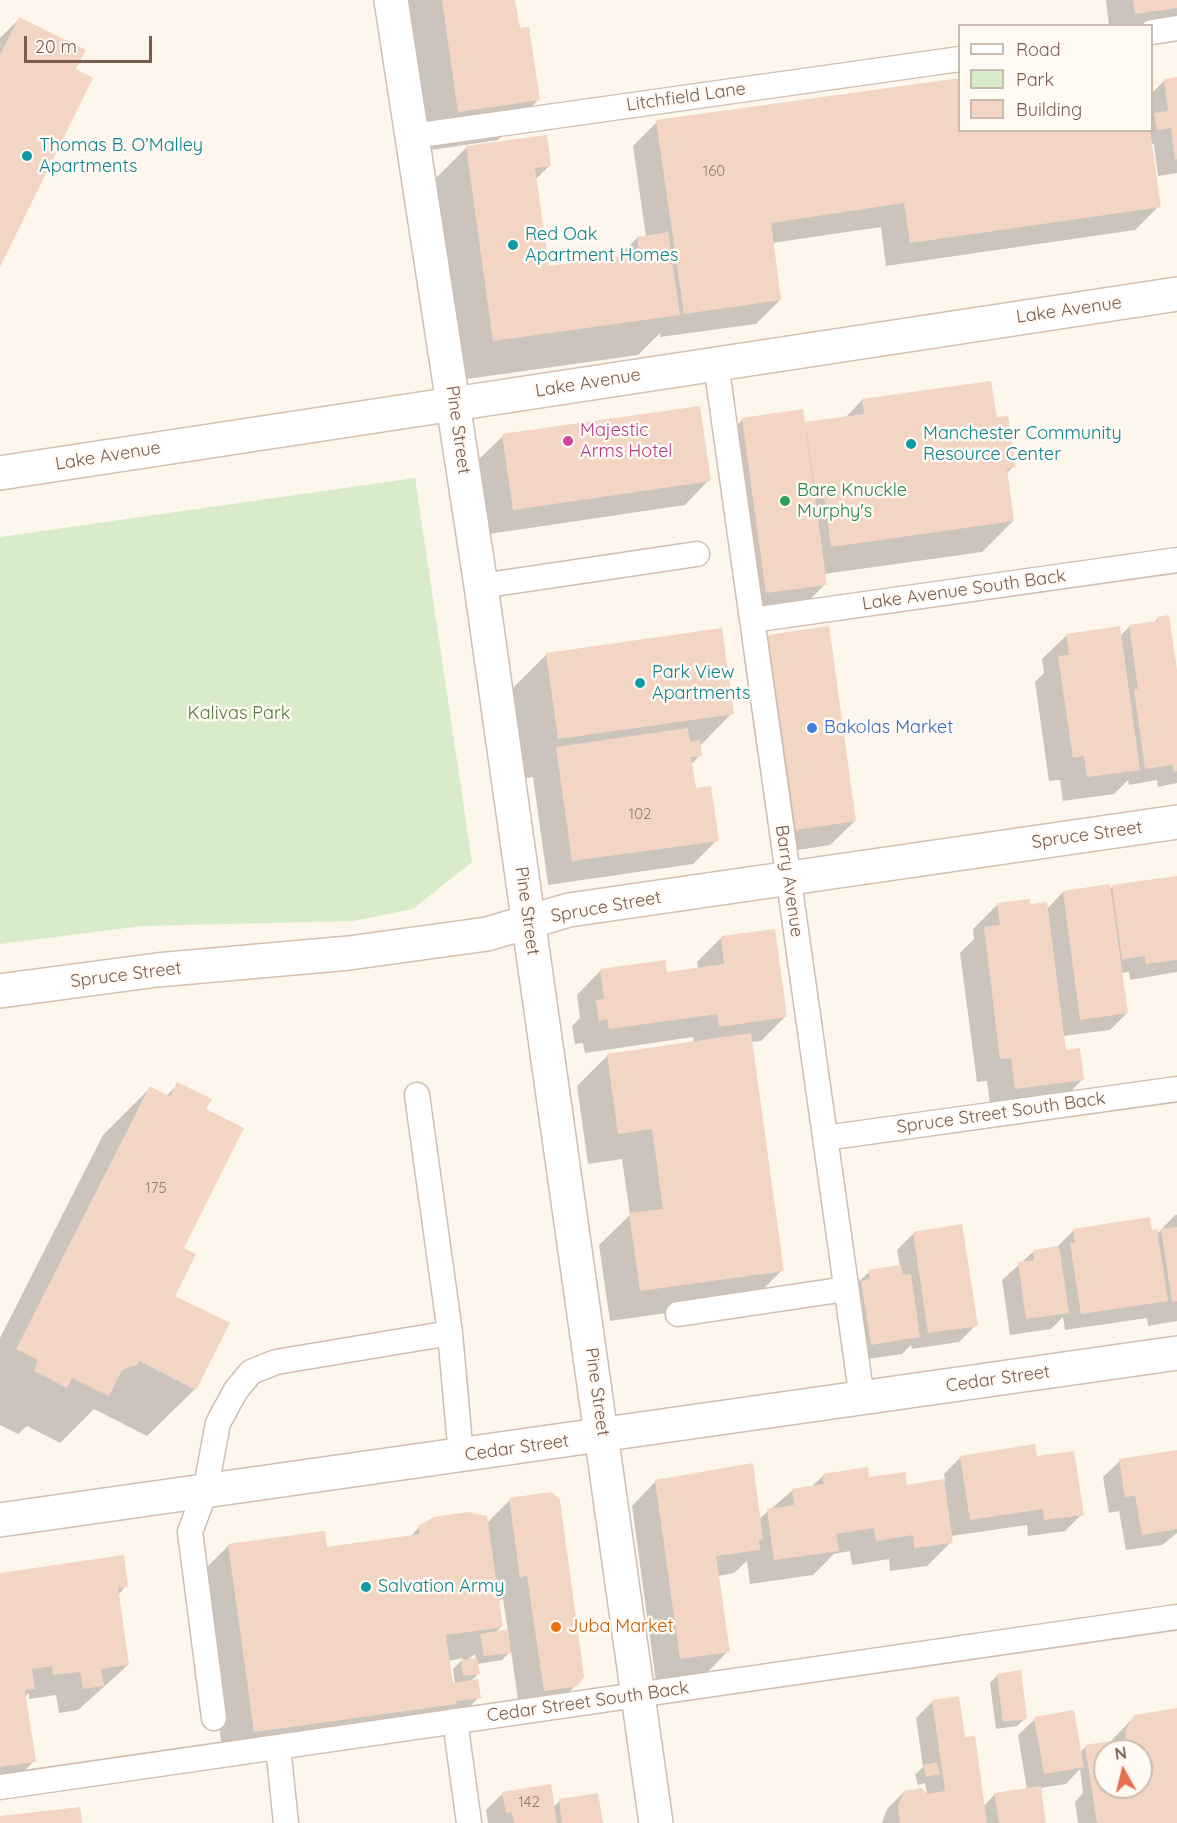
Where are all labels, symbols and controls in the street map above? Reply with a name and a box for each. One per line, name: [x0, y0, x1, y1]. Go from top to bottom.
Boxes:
scale bar: [27, 24, 154, 62]
legend: [958, 24, 1153, 132]
text: 20 m: [35, 35, 77, 58]
text: Road: [1016, 38, 1061, 61]
text: Park: [1016, 68, 1054, 91]
street label: Litchfield Lane: [625, 78, 747, 116]
text: Building: [1016, 98, 1082, 121]
place label: Thomas B. O’Malley Apartments: [39, 135, 203, 178]
marker: Thomas B. O’Malley Apartments: [20, 149, 34, 163]
house number: 160: [703, 162, 725, 180]
place label: Red Oak Apartment Homes: [525, 224, 678, 266]
marker: Red Oak Apartment Homes: [506, 238, 520, 252]
street label: Lake Avenue: [1015, 292, 1123, 328]
street label: Lake Avenue: [534, 364, 642, 402]
street label: Pine Street: [441, 384, 475, 476]
place label: Majestic Arms Hotel: [580, 420, 673, 462]
place label: Manchester Community Resource Center: [923, 423, 1122, 466]
marker: Majestic Arms Hotel: [561, 434, 575, 448]
street label: Lake Avenue: [54, 437, 162, 475]
marker: Manchester Community Resource Center: [904, 437, 918, 451]
place label: Bare Knuckle Murphy's: [797, 480, 907, 522]
marker: Bare Knuckle Murphy's: [778, 494, 792, 508]
street label: Lake Avenue South Back: [861, 565, 1067, 615]
place label: Park View Apartments: [652, 662, 750, 704]
marker: Park View Apartments: [633, 676, 647, 690]
park label: Kalivas Park: [188, 703, 290, 725]
place label: Bakolas Market: [824, 717, 953, 739]
marker: Bakolas Market: [805, 721, 819, 735]
house number: 102: [629, 805, 651, 823]
street label: Spruce Street: [1030, 817, 1144, 853]
street label: Barry Avenue: [770, 823, 808, 939]
street label: Pine Street: [510, 865, 544, 957]
street label: Spruce Street: [549, 887, 663, 927]
street label: Spruce Street: [69, 957, 183, 993]
street label: Spruce Street South Back: [895, 1088, 1107, 1138]
house number: 175: [145, 1179, 167, 1197]
street label: Pine Street: [580, 1346, 614, 1438]
street label: Cedar Street: [945, 1361, 1051, 1397]
street label: Cedar Street: [464, 1430, 570, 1466]
place label: Salvation Army: [378, 1576, 504, 1598]
marker: Salvation Army: [359, 1580, 373, 1594]
place label: Juba Market: [568, 1616, 673, 1638]
marker: Juba Market: [549, 1620, 563, 1634]
street label: Cedar Street South Back: [486, 1677, 690, 1727]
north arrow: [1093, 1739, 1153, 1799]
text: N: [1114, 1742, 1128, 1764]
house number: 142: [518, 1793, 540, 1811]

